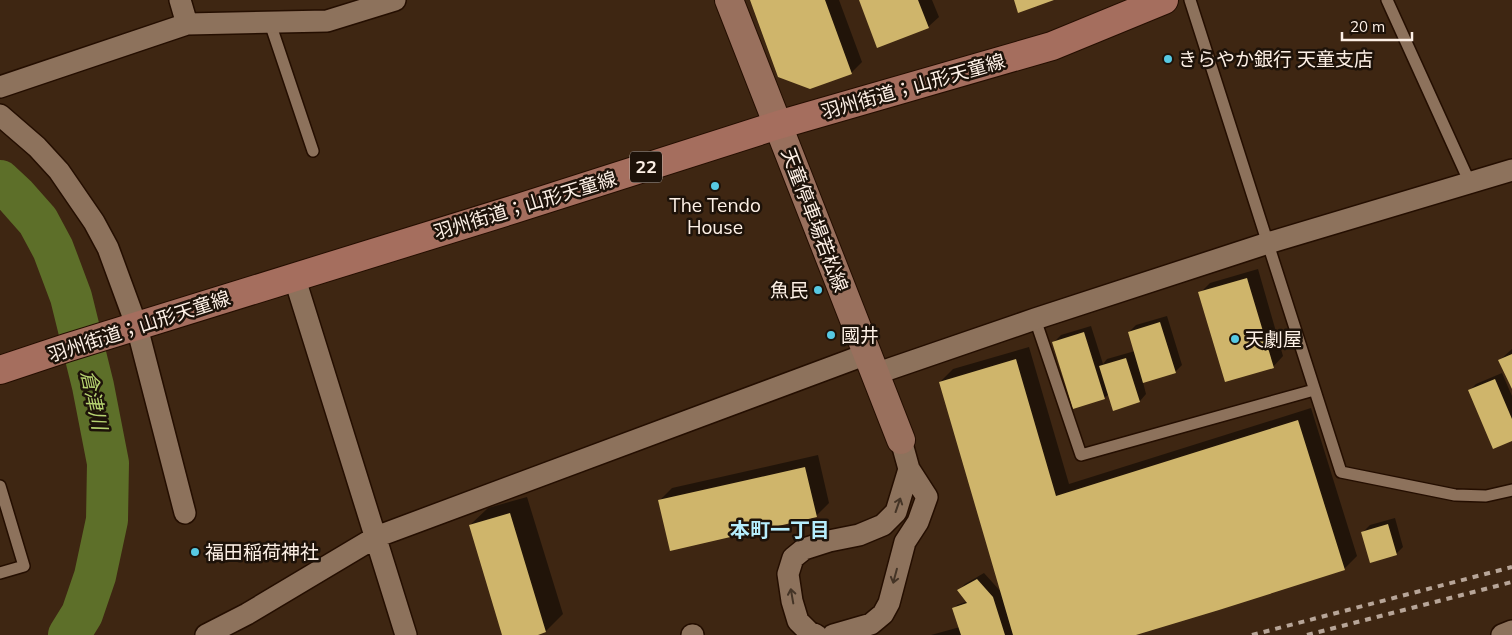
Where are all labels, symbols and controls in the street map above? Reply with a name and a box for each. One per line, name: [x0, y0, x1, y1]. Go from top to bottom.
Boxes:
scale bar: [1342, 10, 1412, 42]
text: 20 m: [1350, 17, 1385, 36]
place label: きらやか銀行 天童支店: [1178, 47, 1373, 71]
street label: 羽州街道；山形天童線: [818, 48, 1008, 124]
marker: きらやか銀行 天童支店: [1162, 53, 1174, 65]
street label: 天童停車場若松線: [777, 145, 853, 295]
road number: 22: [630, 152, 662, 182]
street label: 羽州街道；山形天童線: [431, 166, 619, 244]
marker: The Tendo House: [709, 180, 721, 192]
place label: The Tendo House: [669, 193, 761, 239]
place label: 魚民: [770, 278, 808, 302]
marker: 魚民: [812, 284, 824, 296]
street label: 羽州街道；山形天童線: [45, 285, 233, 367]
place label: 國井: [841, 323, 879, 347]
place label: 天劇屋: [1245, 327, 1302, 351]
marker: 國井: [825, 329, 837, 341]
marker: 天劇屋: [1229, 333, 1241, 345]
water label: 倉津川: [76, 368, 113, 434]
one-way arrow: [894, 498, 903, 513]
district label: 本町一丁目: [730, 517, 830, 542]
place label: 福田稲荷神社: [205, 540, 319, 564]
marker: 福田稲荷神社: [189, 546, 201, 558]
one-way arrow: [890, 568, 899, 584]
one-way arrow: [786, 589, 796, 605]

